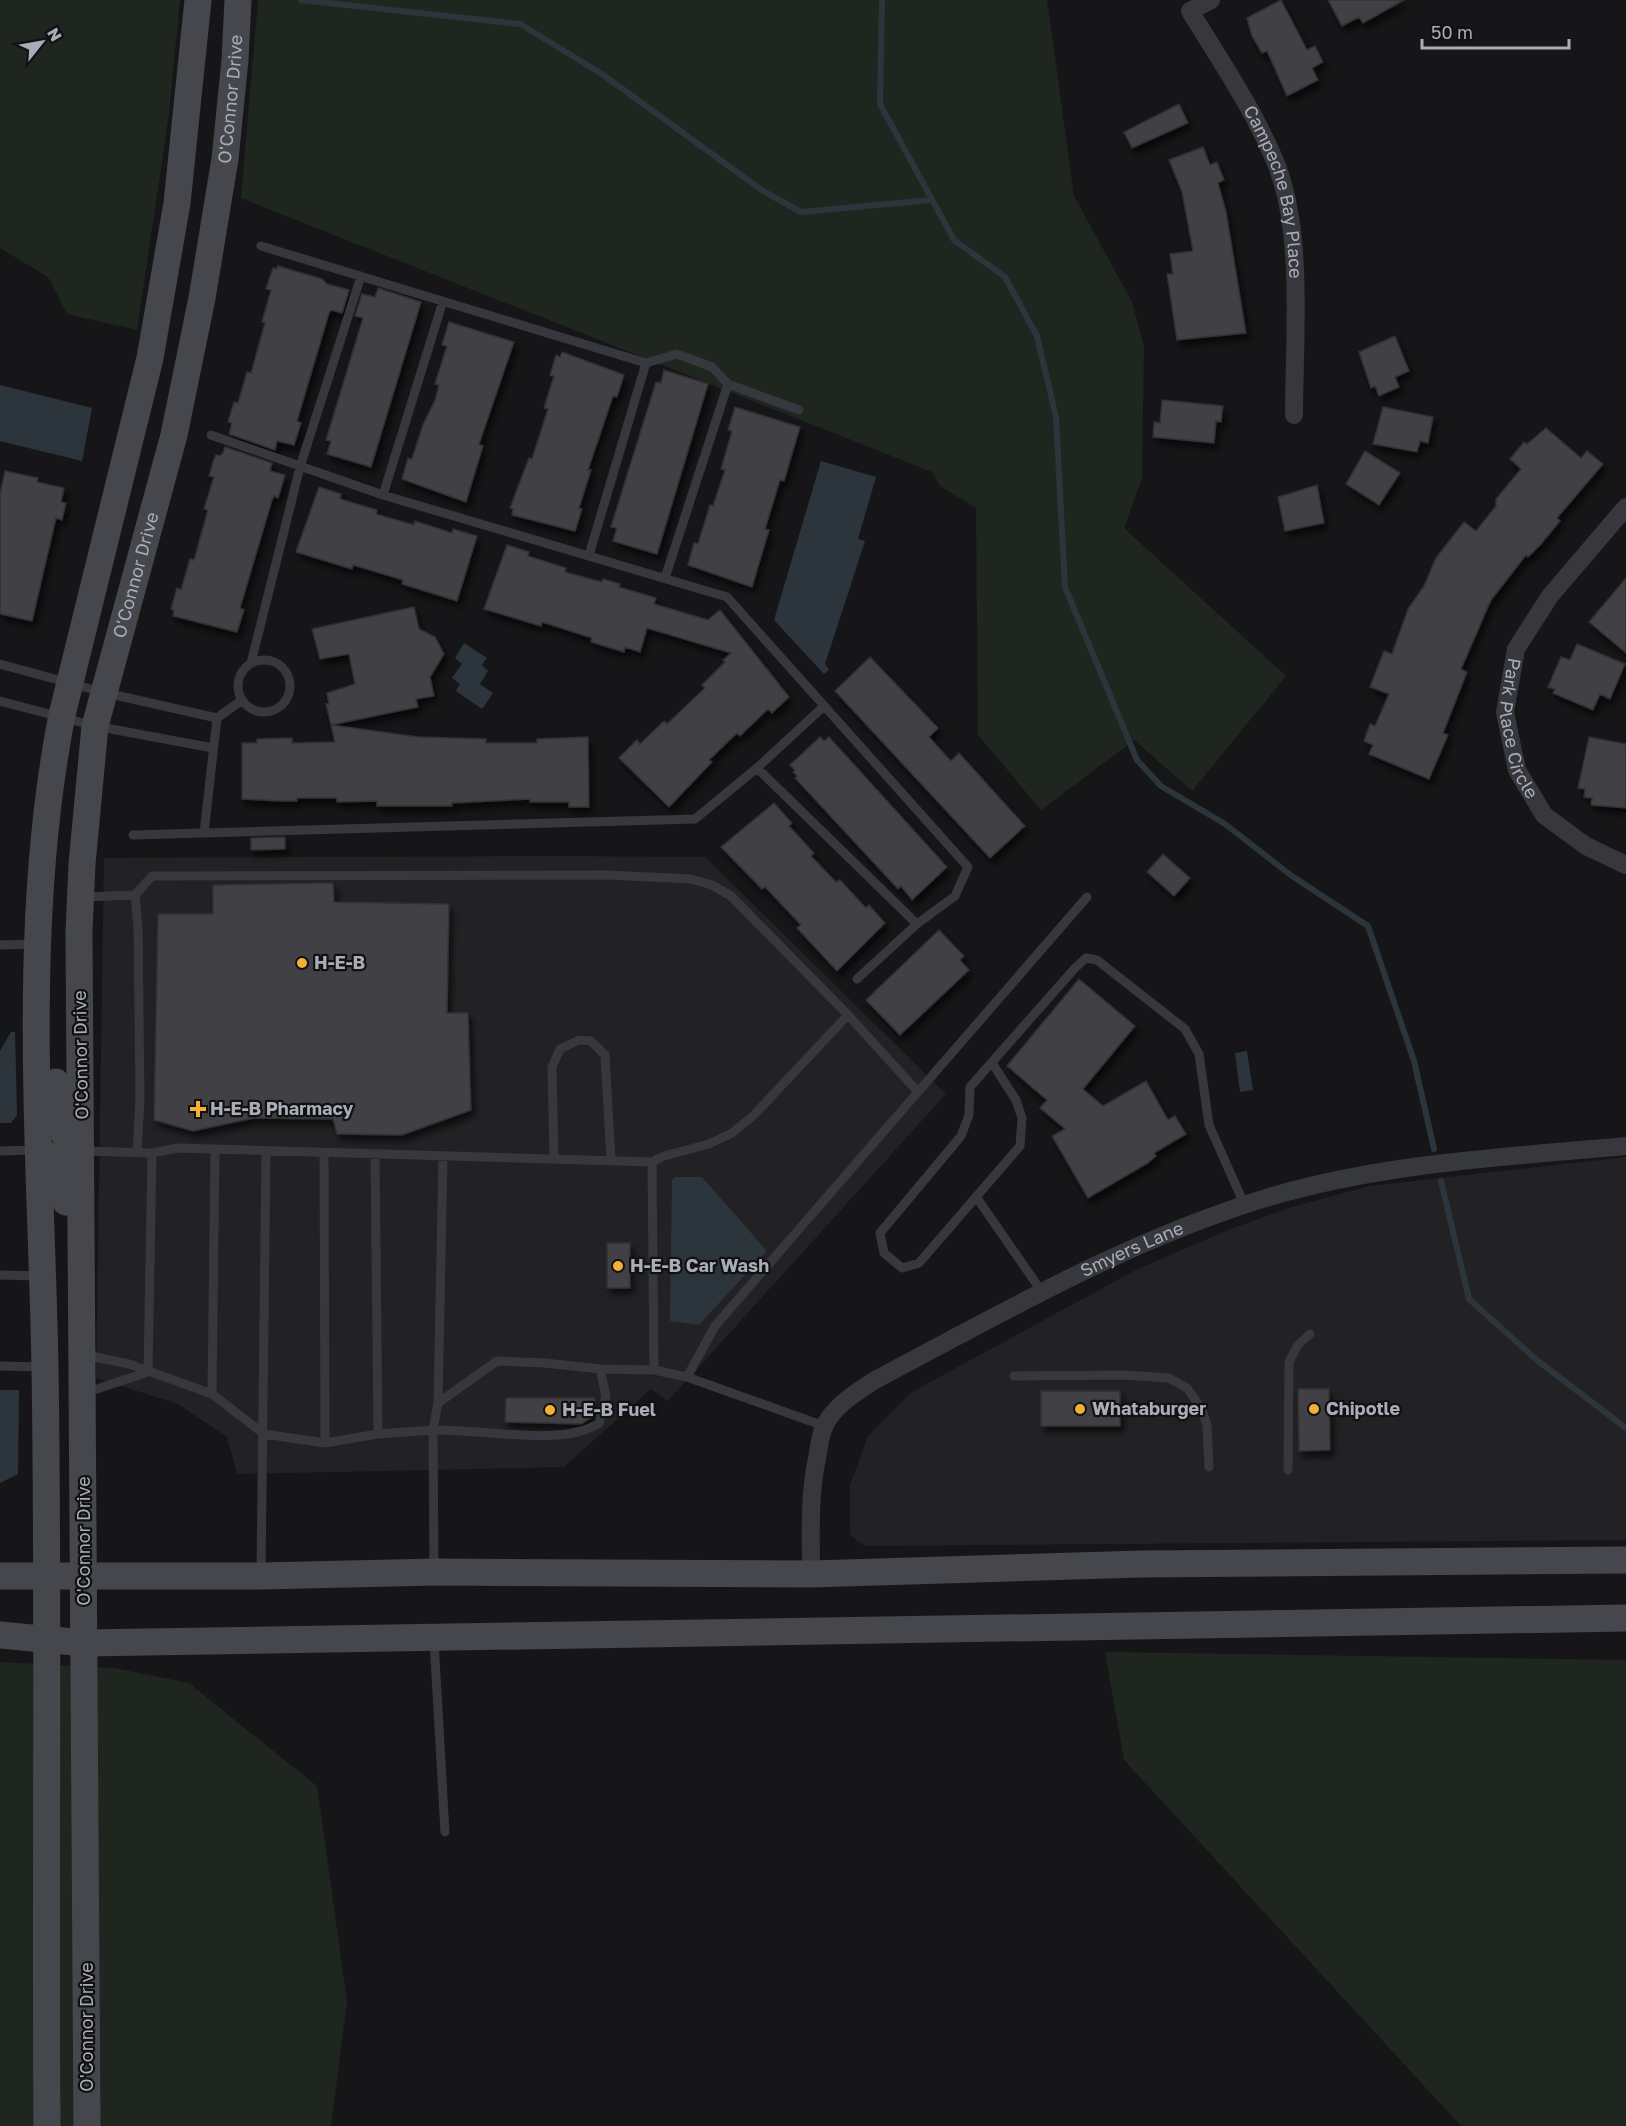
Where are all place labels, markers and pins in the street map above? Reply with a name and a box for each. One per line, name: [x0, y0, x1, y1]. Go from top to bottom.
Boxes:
place label: H-E-B: [314, 951, 366, 973]
marker: H-E-B: [295, 956, 309, 970]
place label: H-E-B Pharmacy: [210, 1097, 353, 1119]
marker: H-E-B Pharmacy: [191, 1102, 205, 1116]
place label: H-E-B Car Wash: [630, 1254, 769, 1276]
marker: H-E-B Car Wash: [611, 1259, 625, 1273]
place label: Whataburger: [1092, 1397, 1206, 1419]
place label: Chipotle: [1326, 1397, 1401, 1419]
place label: H-E-B Fuel: [562, 1398, 656, 1420]
marker: Whataburger: [1073, 1402, 1087, 1416]
marker: Chipotle: [1307, 1402, 1321, 1416]
marker: H-E-B Fuel: [543, 1403, 557, 1417]

